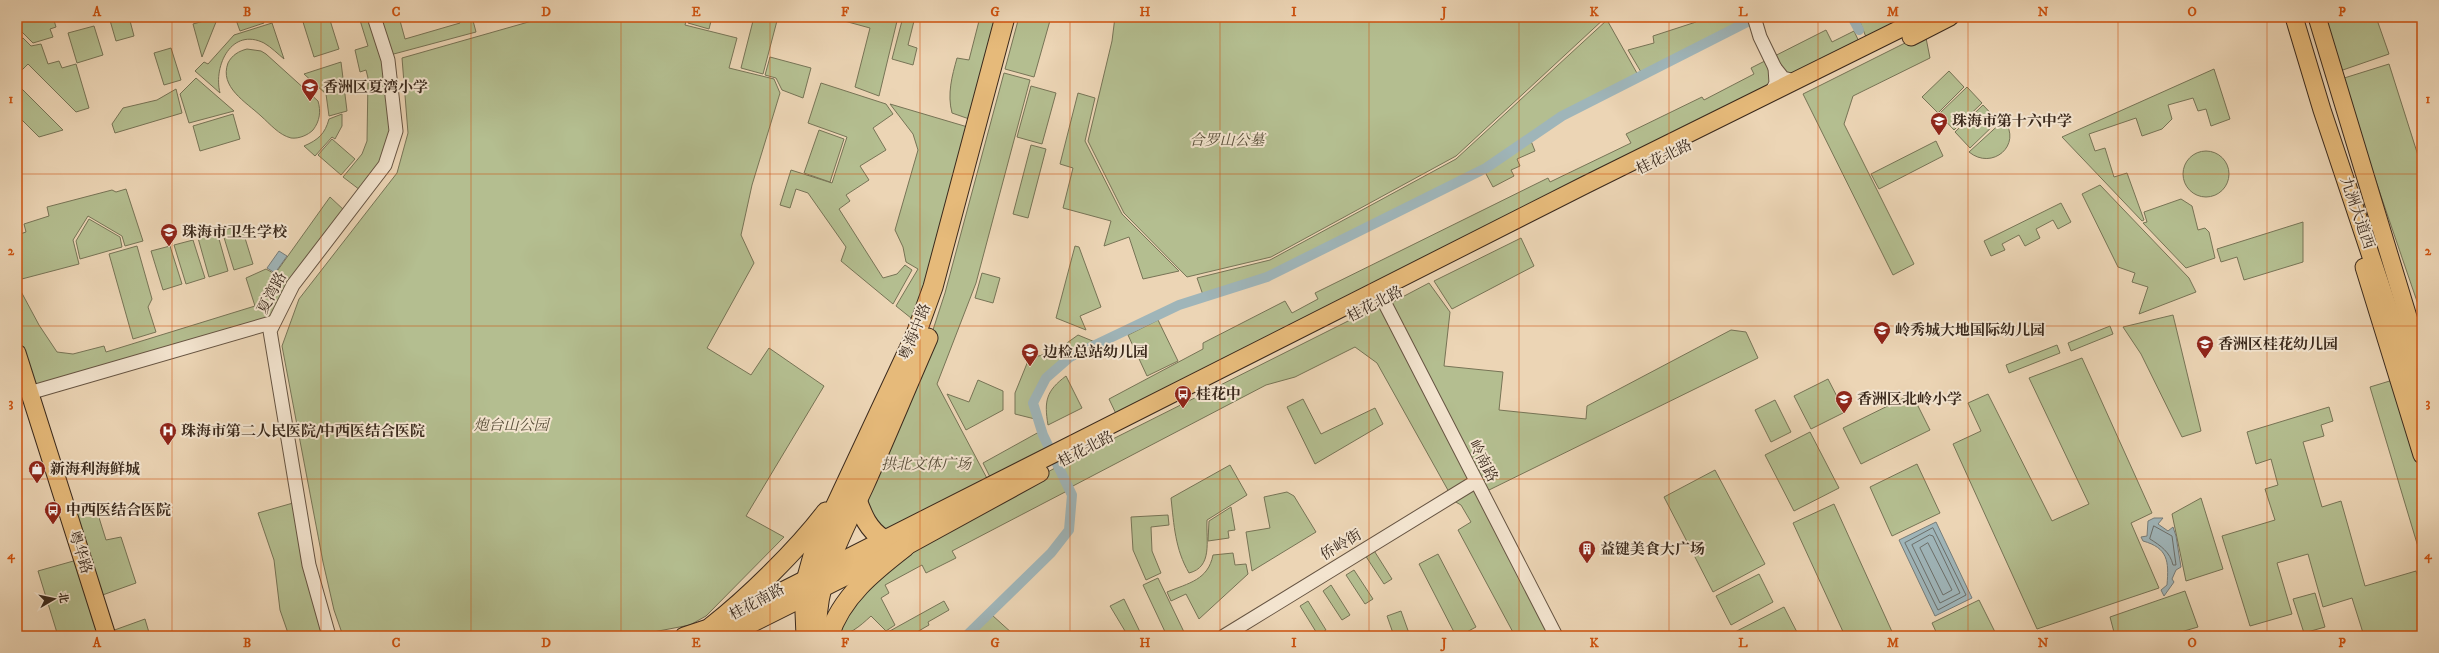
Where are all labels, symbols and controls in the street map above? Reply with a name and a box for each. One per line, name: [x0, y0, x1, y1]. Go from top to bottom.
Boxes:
text: A: [92, 4, 102, 20]
text: B: [243, 4, 251, 20]
text: C: [392, 4, 401, 20]
text: D: [541, 4, 551, 20]
text: E: [691, 4, 701, 20]
text: F: [841, 4, 850, 20]
text: G: [990, 4, 1000, 20]
text: H: [1140, 4, 1151, 20]
text: I: [1291, 4, 1297, 20]
text: J: [1439, 4, 1447, 21]
text: K: [1589, 4, 1599, 20]
text: L: [1738, 4, 1748, 20]
text: M: [1887, 4, 1899, 20]
text: N: [2038, 4, 2049, 20]
text: O: [2187, 4, 2197, 20]
text: P: [2338, 4, 2346, 20]
school or university icon: 香洲区夏湾小学: [300, 77, 320, 102]
place label: 香洲区夏湾小学: [323, 78, 428, 97]
text: 1: [9, 91, 14, 107]
text: 1: [2426, 91, 2431, 107]
school or university icon: 珠海市第十六中学: [1929, 111, 1949, 136]
place label: 珠海市第十六中学: [1952, 112, 2072, 131]
park label: 合罗山公墓: [1189, 131, 1267, 150]
street label: 桂花北路: [1633, 135, 1695, 179]
street label: 九洲大道西: [2336, 174, 2378, 252]
school or university icon: 珠海市卫生学校: [159, 222, 179, 247]
place label: 珠海市卫生学校: [182, 223, 288, 242]
text: 2: [8, 243, 15, 259]
text: 2: [2425, 243, 2432, 259]
street label: 夏湾路: [253, 269, 291, 317]
street label: 桂花北路: [1344, 282, 1406, 326]
street label: 粤海中路: [895, 301, 935, 363]
school or university icon: 岭秀城大地国际幼儿园: [1872, 320, 1892, 345]
place label: 岭秀城大地国际幼儿园: [1895, 321, 2045, 340]
school or university icon: 香洲区桂花幼儿园: [2195, 334, 2215, 359]
place label: 香洲区桂花幼儿园: [2218, 335, 2338, 354]
school or university icon: 边检总站幼儿园: [1020, 342, 1040, 367]
place label: 边检总站幼儿园: [1043, 343, 1148, 362]
bus stop icon: 桂花中: [1173, 384, 1193, 409]
place label: 桂花中: [1196, 385, 1241, 404]
school or university icon: 香洲区北岭小学: [1834, 389, 1854, 414]
place label: 香洲区北岭小学: [1857, 390, 1962, 409]
text: 3: [9, 395, 14, 411]
text: 3: [2426, 395, 2431, 411]
park label: 炮台山公园: [473, 416, 550, 435]
hospital icon: 珠海市第二人民医院/中西医结合医院: [158, 421, 178, 446]
place label: 珠海市第二人民医院/中西医结合医院: [181, 422, 425, 441]
street label: 桂花北路: [1055, 427, 1117, 471]
street label: 岭南路: [1464, 437, 1502, 485]
park label: 拱北文体广场: [881, 455, 973, 474]
shop icon: 新海利海鲜城: [27, 459, 47, 484]
place label: 新海利海鲜城: [50, 460, 140, 479]
bus stop icon: 中西医结合医院: [43, 500, 63, 525]
place label: 中西医结合医院: [66, 501, 171, 520]
street label: 侨岭街: [1317, 525, 1365, 565]
street label: 粤华路: [64, 528, 96, 576]
building icon: 益键美食大广场: [1577, 539, 1597, 564]
place label: 益键美食大广场: [1600, 540, 1705, 559]
text: 4: [6, 547, 15, 564]
text: 4: [2423, 547, 2432, 564]
north arrow: [34, 579, 74, 619]
street label: 桂花南路: [726, 580, 788, 624]
text: 北: [55, 591, 71, 604]
text: A: [92, 635, 102, 651]
text: B: [243, 635, 251, 651]
text: C: [392, 635, 401, 651]
text: D: [541, 635, 551, 651]
text: E: [691, 635, 701, 651]
text: F: [841, 635, 850, 651]
text: G: [990, 635, 1000, 651]
text: H: [1140, 635, 1151, 651]
text: I: [1291, 635, 1297, 651]
text: J: [1439, 635, 1447, 652]
text: K: [1589, 635, 1599, 651]
text: L: [1738, 635, 1748, 651]
text: M: [1887, 635, 1899, 651]
text: N: [2038, 635, 2049, 651]
text: O: [2187, 635, 2197, 651]
text: P: [2338, 635, 2346, 651]

